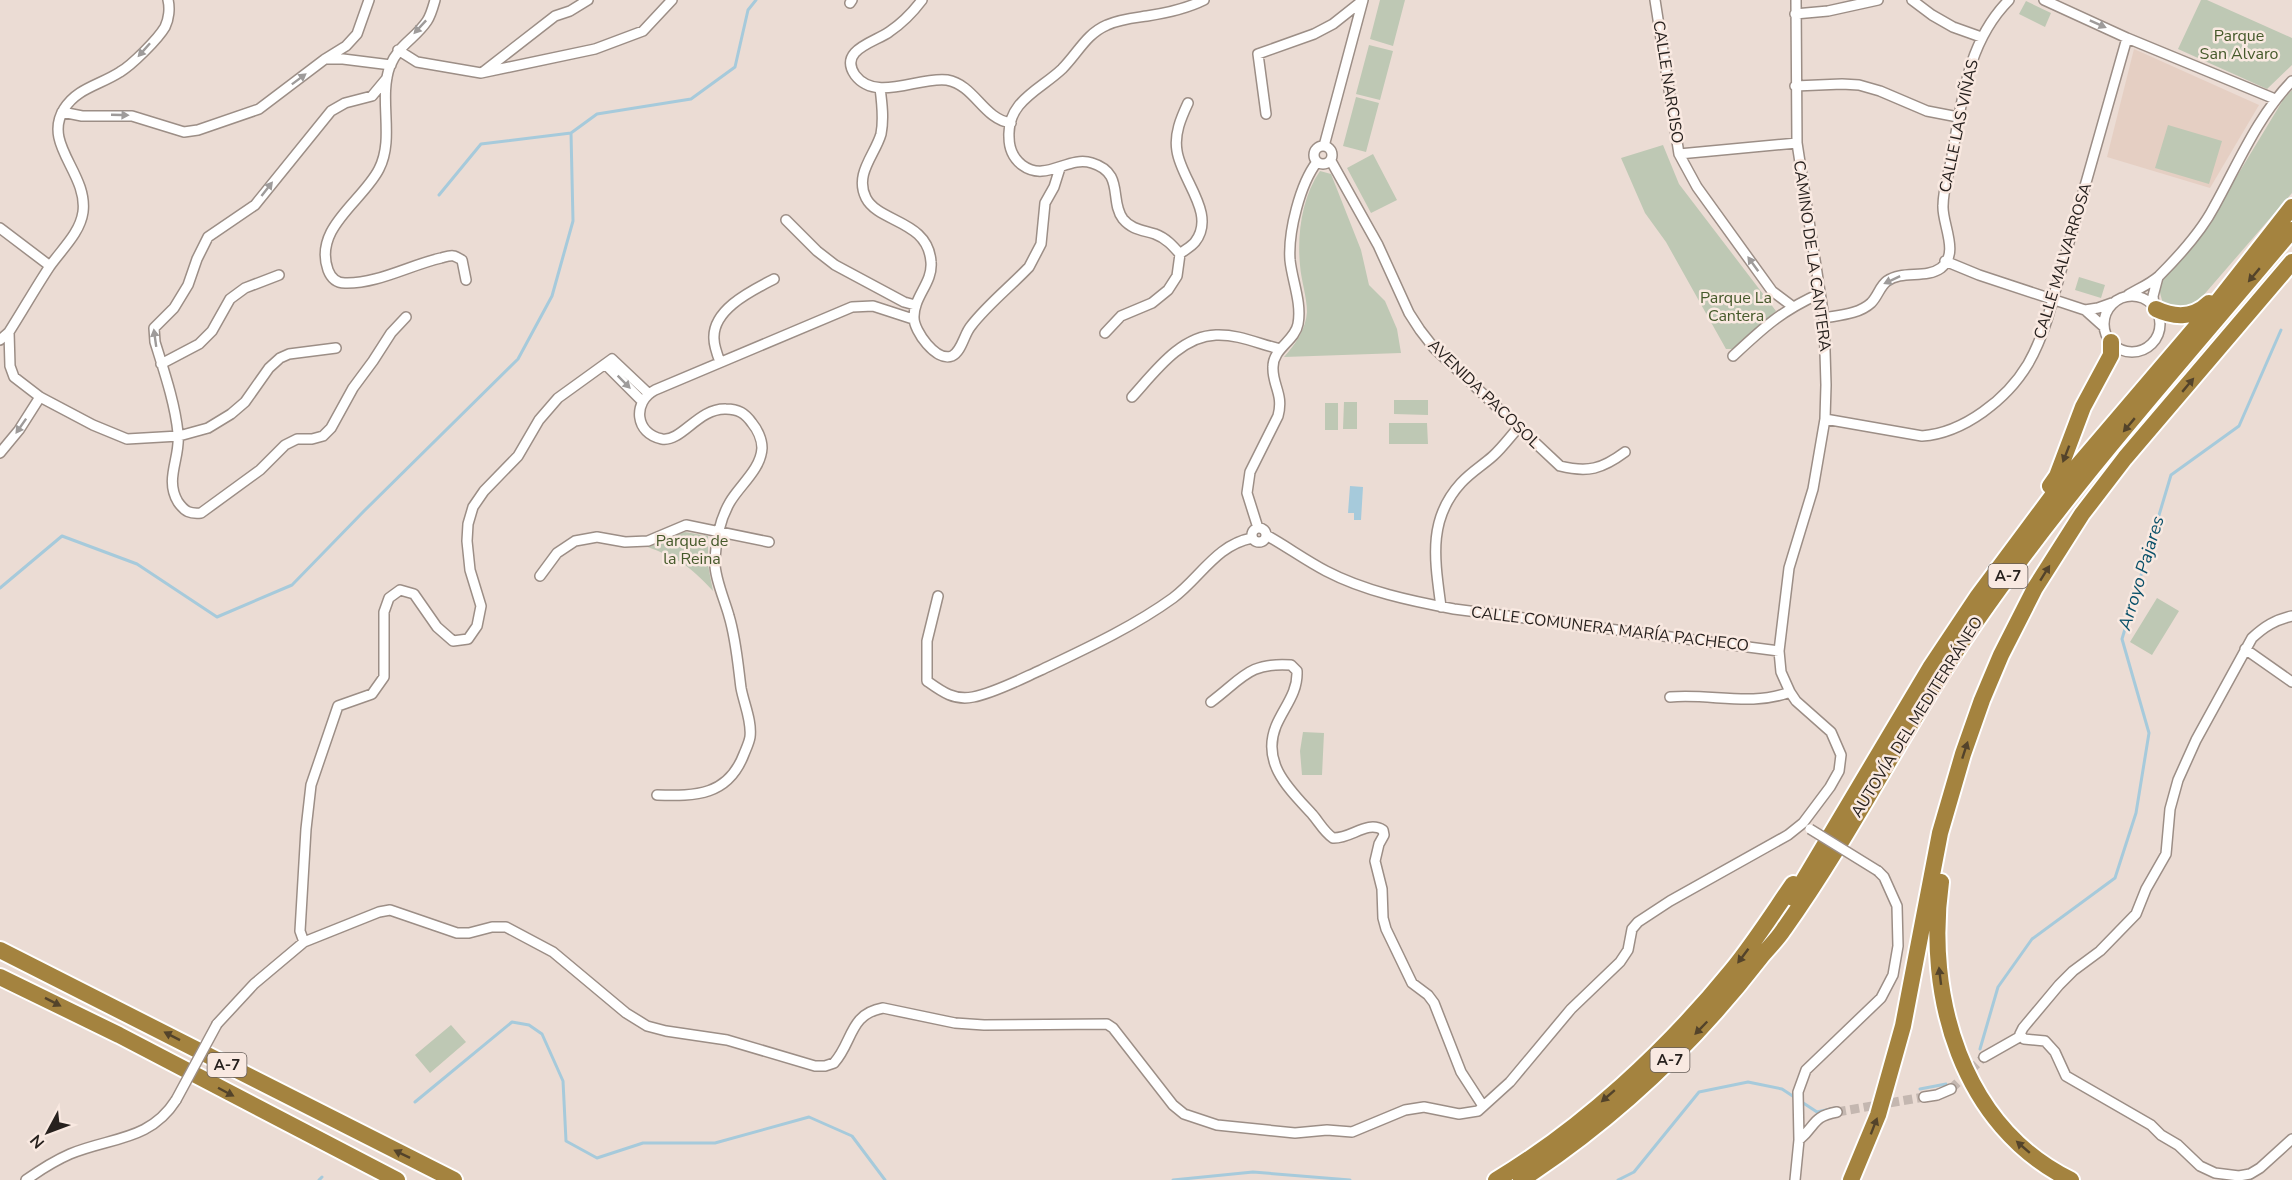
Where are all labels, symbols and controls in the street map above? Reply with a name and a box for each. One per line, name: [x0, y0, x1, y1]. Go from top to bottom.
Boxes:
street label: CALLE NARCISO: [1647, 19, 1689, 145]
one-way arrow: [2089, 19, 2107, 29]
one-way arrow: [414, 20, 428, 34]
park label: Parque San Alvaro: [2200, 25, 2279, 65]
one-way arrow: [138, 42, 151, 57]
street label: CALLE LAS VIÑAS: [1934, 57, 1984, 194]
one-way arrow: [290, 73, 306, 85]
one-way arrow: [110, 111, 129, 120]
street label: CAMINO DE LA CANTERA: [1788, 159, 1836, 353]
street label: CALLE MALVARROSA: [2029, 180, 2097, 342]
one-way arrow: [261, 181, 274, 197]
one-way arrow: [1747, 256, 1759, 271]
one-way arrow: [2248, 267, 2261, 283]
one-way arrow: [1884, 276, 1901, 285]
park label: Parque La Cantera: [1700, 287, 1772, 327]
one-way arrow: [151, 329, 160, 348]
street label: AVENIDA PACOSOL: [1423, 335, 1545, 454]
one-way arrow: [616, 375, 630, 389]
one-way arrow: [2181, 378, 2194, 393]
one-way arrow: [15, 417, 27, 433]
one-way arrow: [2123, 417, 2136, 432]
one-way arrow: [2060, 445, 2070, 463]
water label: Arroyo Pajares: [2112, 513, 2170, 634]
park label: Parque de la Reina: [656, 530, 728, 570]
road number: A-7: [1988, 564, 2028, 588]
one-way arrow: [2039, 565, 2050, 581]
street label: CALLE COMUNERA MARÍA PACHECO: [1470, 601, 1750, 657]
street label: AUTOVÍA DEL MEDITERRÁNEO: [1846, 612, 1988, 822]
one-way arrow: [1960, 741, 1970, 759]
one-way arrow: [1737, 948, 1749, 963]
one-way arrow: [1935, 966, 1944, 985]
one-way arrow: [44, 997, 61, 1007]
one-way arrow: [1695, 1021, 1709, 1035]
one-way arrow: [164, 1032, 181, 1041]
road number: A-7: [1650, 1048, 1690, 1072]
road number: A-7: [208, 1053, 246, 1077]
one-way arrow: [217, 1087, 234, 1097]
one-way arrow: [1601, 1089, 1616, 1102]
north arrow: [18, 1102, 78, 1162]
one-way arrow: [1869, 1116, 1879, 1134]
text: N: [25, 1129, 50, 1153]
one-way arrow: [2016, 1141, 2031, 1154]
one-way arrow: [393, 1149, 410, 1159]

